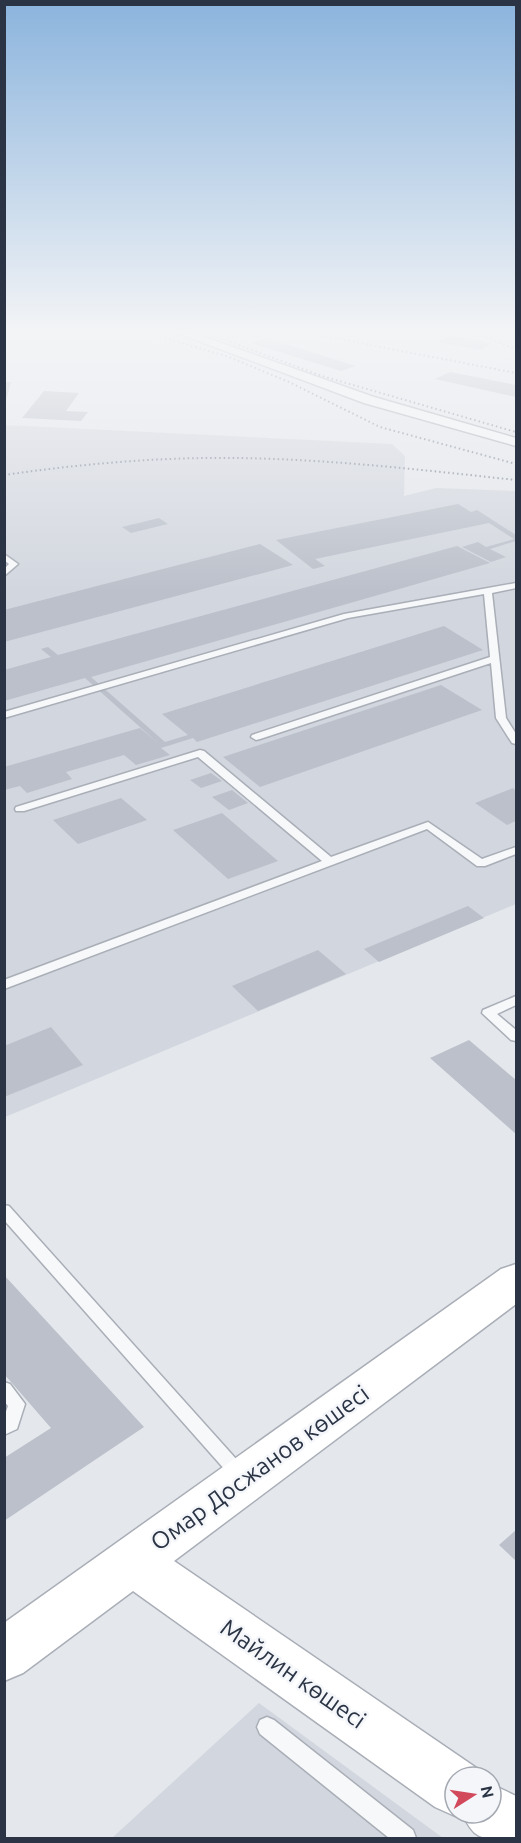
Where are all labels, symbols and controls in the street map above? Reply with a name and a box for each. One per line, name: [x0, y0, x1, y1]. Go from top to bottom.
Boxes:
street label: Омар Досжанов көшесі: [145, 1379, 374, 1556]
street label: Майлин көшесі: [216, 1614, 371, 1734]
north arrow: [443, 1765, 503, 1825]
text: N: [478, 1784, 498, 1800]

